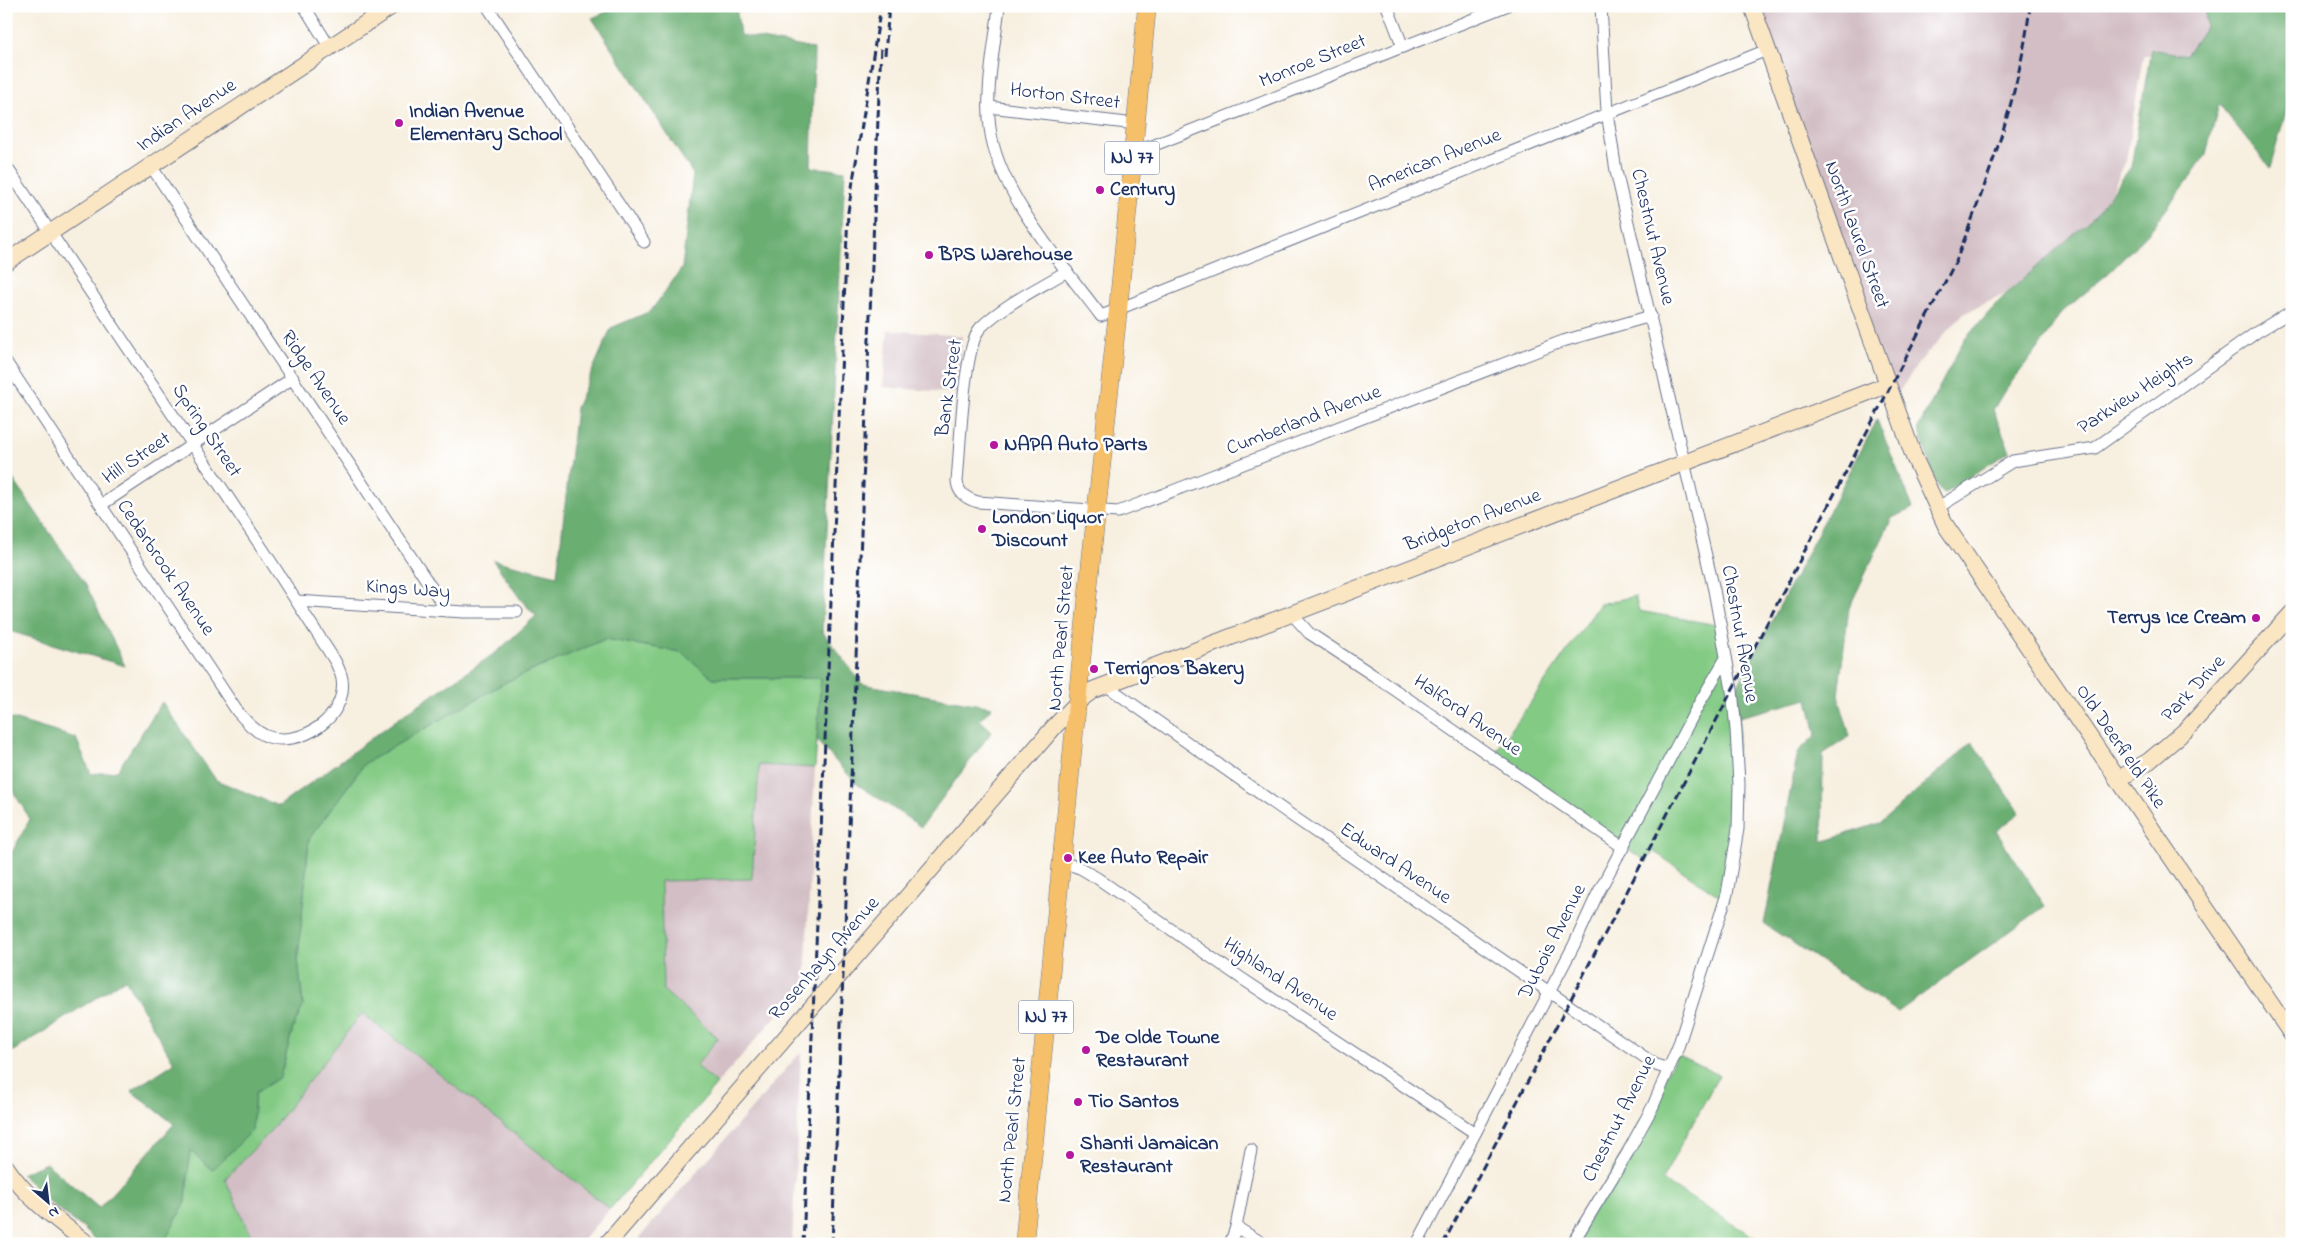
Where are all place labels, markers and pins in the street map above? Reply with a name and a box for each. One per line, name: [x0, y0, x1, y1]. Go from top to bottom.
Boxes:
place label: Indian Avenue Elementary School: [409, 98, 562, 151]
marker: Indian Avenue Elementary School: [393, 117, 405, 129]
place label: Century: [1110, 176, 1175, 206]
marker: Century: [1094, 184, 1106, 196]
place label: BPS Warehouse: [938, 241, 1074, 270]
marker: BPS Warehouse: [923, 249, 935, 261]
place label: NAPA Auto Parts: [1004, 431, 1148, 460]
marker: NAPA Auto Parts: [988, 439, 1000, 451]
place label: London Liquor Discount: [991, 504, 1104, 556]
marker: London Liquor Discount: [976, 523, 988, 535]
place label: Terrys Ice Cream: [2107, 604, 2246, 634]
marker: Terrys Ice Cream: [2250, 612, 2262, 624]
place label: Terrignos Bakery: [1104, 655, 1244, 685]
marker: Terrignos Bakery: [1088, 663, 1100, 675]
place label: Kee Auto Repair: [1078, 844, 1209, 873]
marker: Kee Auto Repair: [1062, 852, 1074, 864]
place label: De Olde Towne Restaurant: [1095, 1024, 1220, 1076]
marker: De Olde Towne Restaurant: [1080, 1044, 1092, 1056]
place label: Tio Santos: [1088, 1088, 1179, 1117]
marker: Tio Santos: [1072, 1096, 1084, 1108]
place label: Shanti Jamaican Restaurant: [1080, 1130, 1218, 1182]
marker: Shanti Jamaican Restaurant: [1064, 1149, 1076, 1161]

